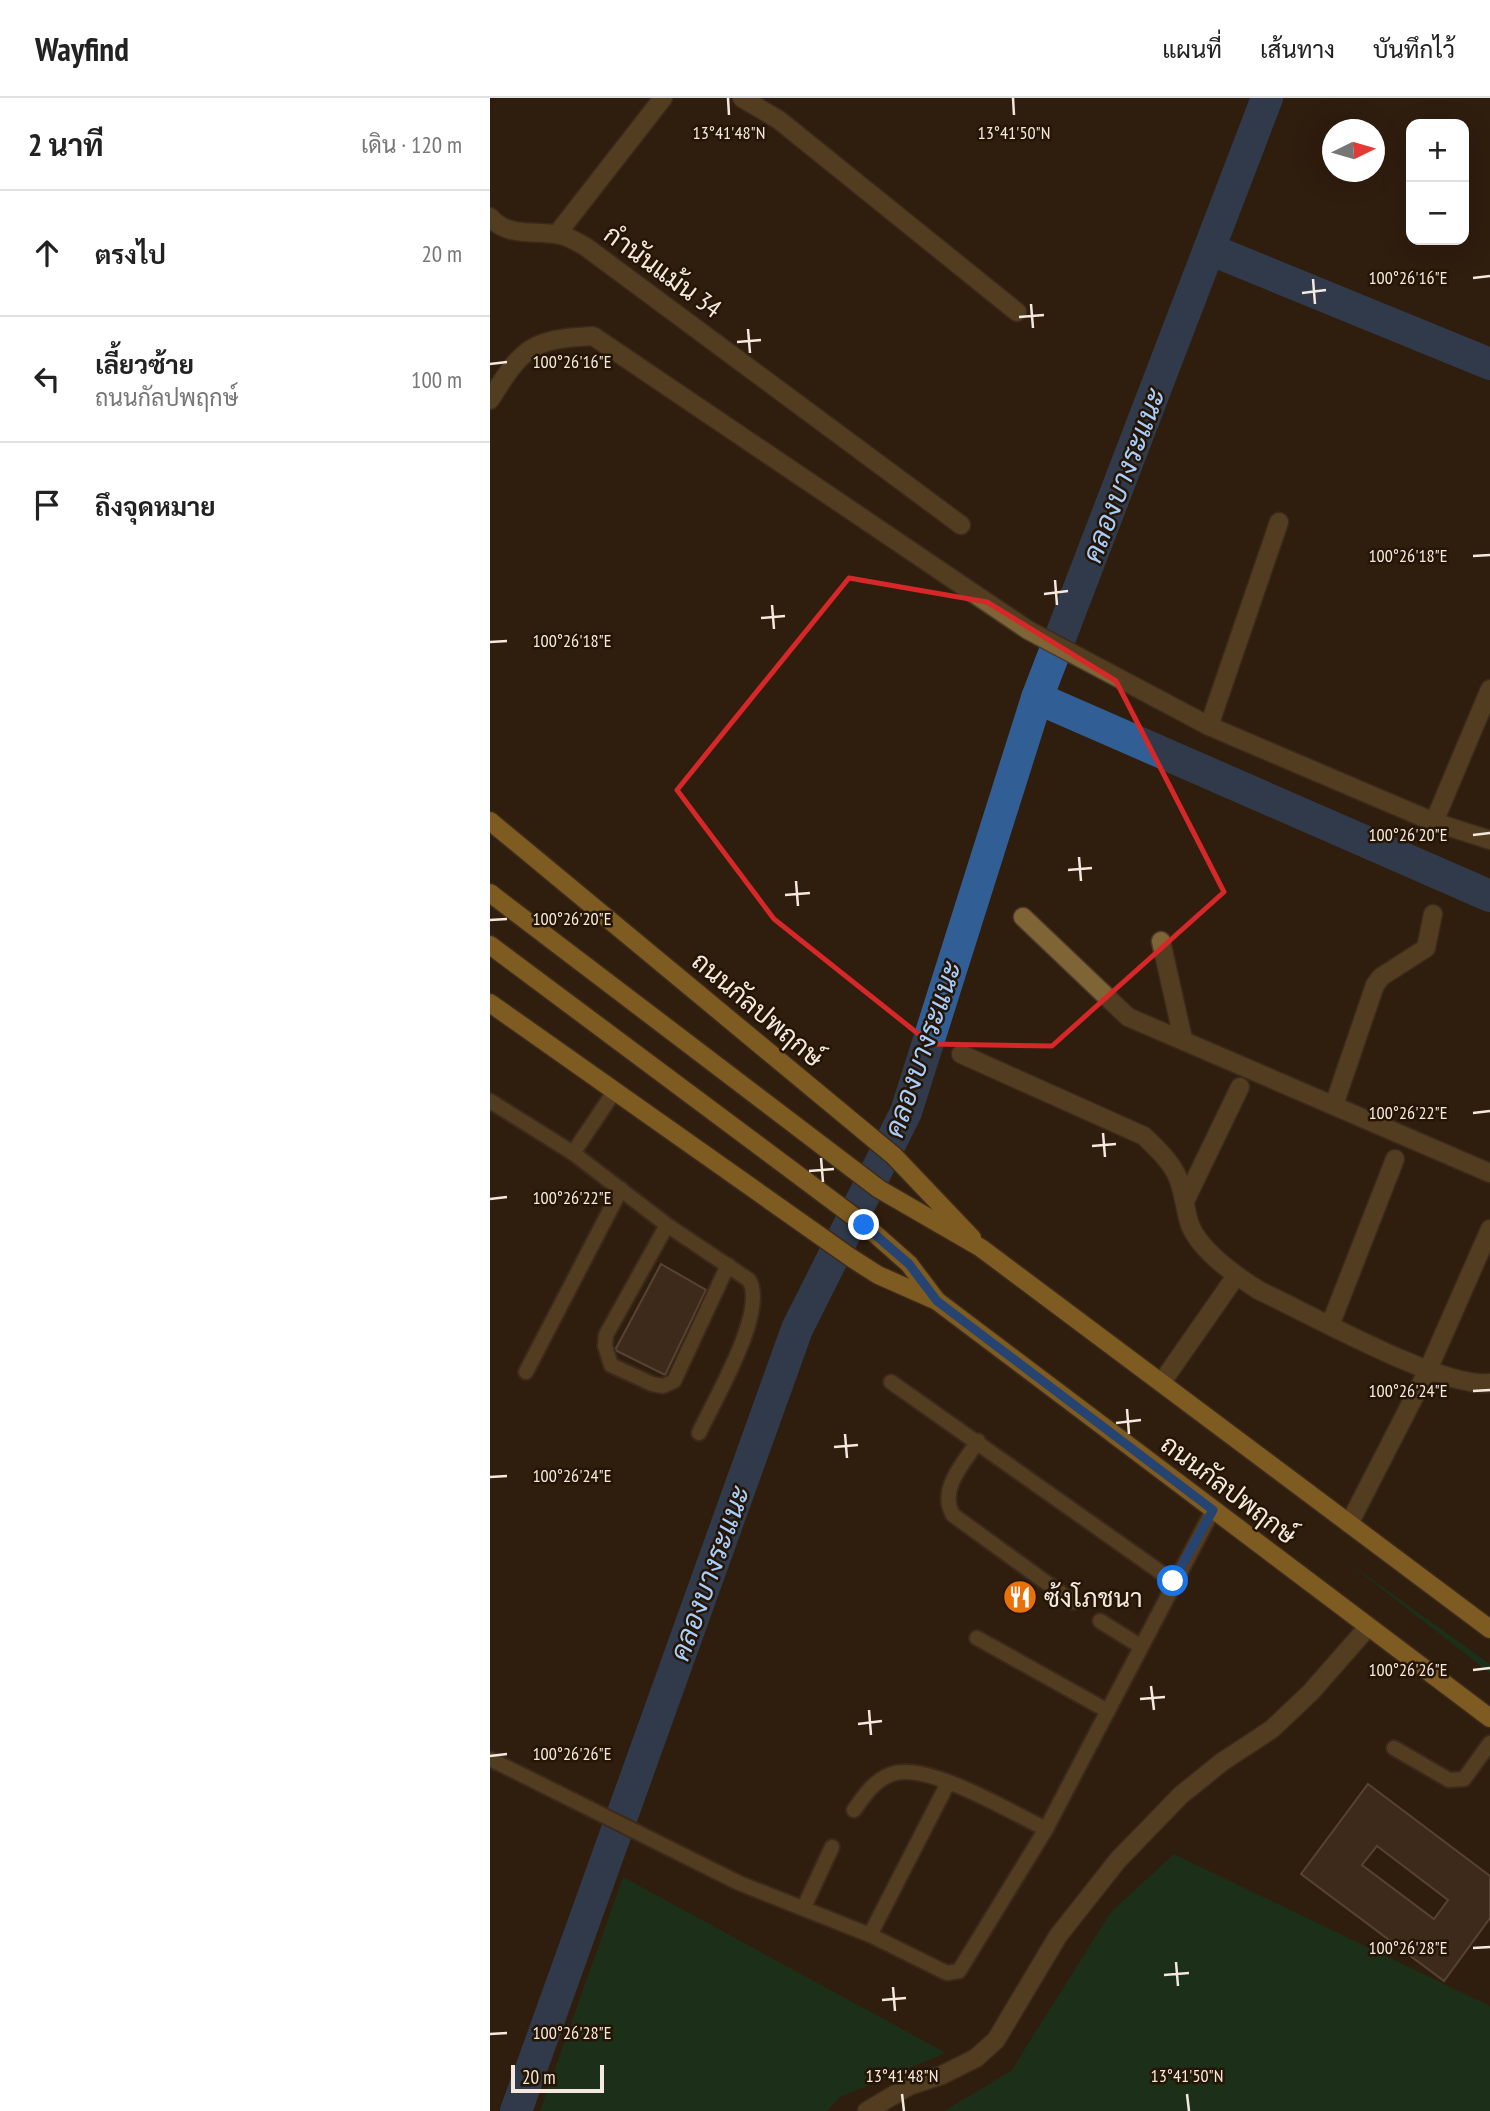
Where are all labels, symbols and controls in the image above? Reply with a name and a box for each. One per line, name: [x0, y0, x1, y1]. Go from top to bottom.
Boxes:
text: Wayfind: [35, 27, 129, 70]
text: แผนที่: [1162, 34, 1222, 65]
text: เส้นทาง: [1260, 34, 1335, 65]
text: บันทึกไว้: [1373, 34, 1455, 65]
north arrow: [1322, 119, 1385, 182]
map controls: [1406, 119, 1469, 245]
button: +: [1406, 119, 1469, 182]
text: 13°41'48"N: [693, 121, 765, 144]
text: 13°41'50"N: [978, 121, 1050, 144]
text: 2 นาที: [28, 125, 104, 164]
text: เดิน · 120 m: [361, 130, 462, 159]
button: −: [1406, 182, 1469, 245]
street label: กำนันแม้น 34: [598, 217, 728, 325]
icon: ahead: [28, 234, 66, 272]
text: ตรงไป: [95, 238, 166, 271]
text: 20 m: [421, 239, 462, 268]
text: 100°26'16"E: [1369, 266, 1447, 289]
text: เลี้ยวซ้าย: [95, 348, 194, 381]
text: 100°26'16"E: [533, 350, 611, 373]
icon: left: [28, 360, 66, 398]
text: 100 m: [411, 365, 462, 394]
water label: คลองบางระแนะ: [1073, 382, 1173, 568]
text: ถนนกัลปพฤกษ์: [95, 383, 238, 412]
icon: arrive: [28, 486, 66, 524]
text: ถึงจุดหมาย: [95, 490, 216, 523]
text: 100°26'18"E: [1369, 544, 1447, 567]
text: 100°26'18"E: [533, 629, 611, 652]
text: 100°26'20"E: [1369, 823, 1447, 846]
text: 100°26'20"E: [533, 907, 611, 930]
street label: ถนนกัลปพฤกษ์: [685, 944, 831, 1074]
water label: คลองบางระแนะ: [875, 956, 969, 1142]
text: 100°26'22"E: [1369, 1101, 1447, 1124]
text: 100°26'22"E: [533, 1186, 611, 1209]
route end: [848, 1209, 879, 1240]
text: 100°26'24"E: [1369, 1379, 1447, 1402]
street label: ถนนกัลปพฤกษ์: [1154, 1427, 1304, 1551]
text: 100°26'24"E: [533, 1464, 611, 1487]
water label: คลองบางระแนะ: [660, 1480, 758, 1666]
route start: [1157, 1565, 1188, 1596]
restaurant icon: ซ้งโภชนา: [1001, 1578, 1039, 1616]
place label: ซ้งโภชนา: [1044, 1581, 1143, 1614]
text: 100°26'26"E: [1369, 1658, 1447, 1681]
text: 100°26'26"E: [533, 1742, 611, 1765]
text: 100°26'28"E: [1369, 1936, 1447, 1959]
text: 100°26'28"E: [533, 2021, 611, 2044]
scale bar: [511, 2062, 604, 2094]
text: 13°41'48"N: [866, 2064, 938, 2087]
text: 13°41'50"N: [1151, 2064, 1223, 2087]
text: 20 m: [522, 2065, 556, 2089]

